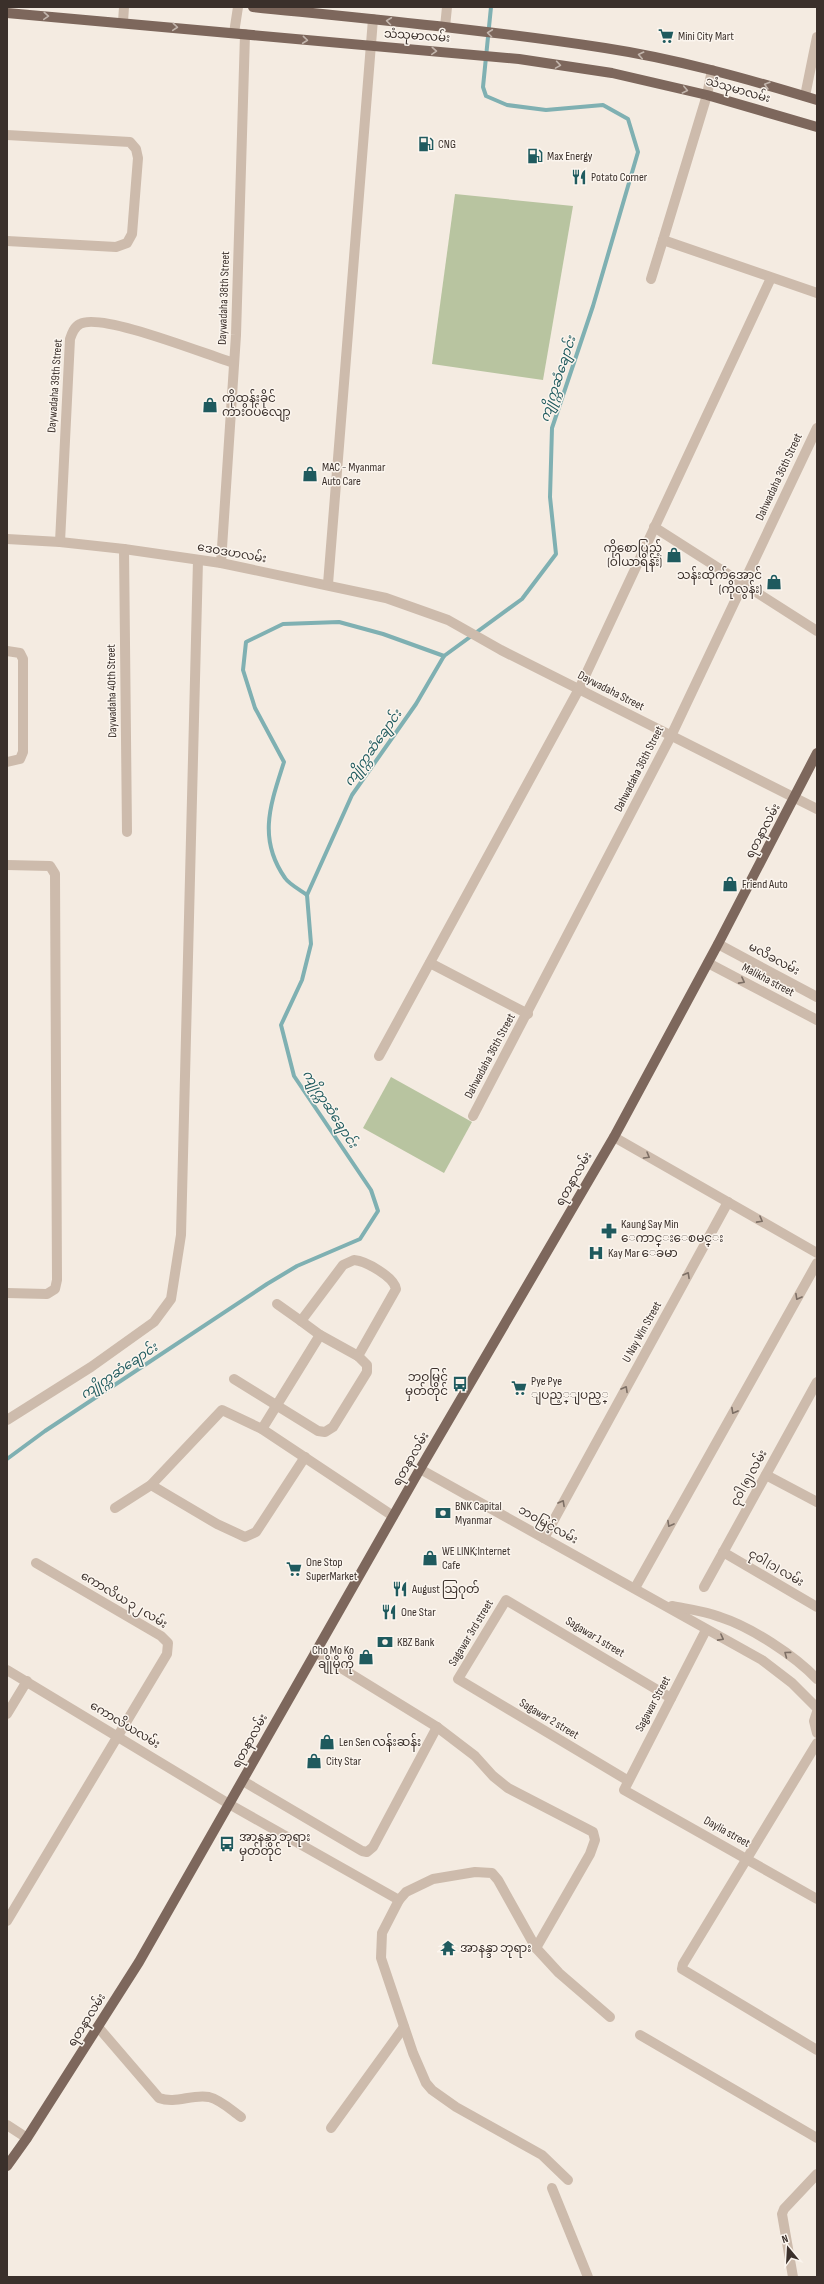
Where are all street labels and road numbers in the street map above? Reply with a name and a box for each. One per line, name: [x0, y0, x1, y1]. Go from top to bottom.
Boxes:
street label: သံသုမာလမ်း: [383, 24, 451, 48]
street label: သံသုမာလမ်း: [703, 72, 773, 108]
street label: Daywadaha 38th Street: [215, 251, 233, 345]
street label: Daywadaha 39th Street: [44, 338, 66, 433]
street label: Dahwadaha 36th Street: [752, 431, 806, 523]
street label: ဒေဝဒဟလမ်း: [196, 538, 268, 566]
street label: Daywadaha 40th Street: [104, 644, 120, 738]
street label: Daywadaha Street: [575, 668, 647, 714]
street label: Dahwadaha 36th Street: [611, 723, 667, 814]
street label: ရတနာလမ်း: [741, 800, 785, 862]
street label: မလိခလမ်း: [746, 938, 803, 979]
street label: Malikha street: [739, 960, 797, 1000]
street label: Dahwadaha 36th Street: [461, 1011, 519, 1101]
street label: ရတနာလမ်း: [551, 1148, 597, 1210]
street label: U Nay Win Street: [619, 1299, 665, 1365]
street label: ရတနာလမ်း: [388, 1428, 434, 1490]
street label: ငုဝါ (၅) လမ်း: [726, 1446, 772, 1510]
street label: ဘ၀မြင့်လမ်း: [515, 1501, 581, 1549]
street label: ငုဝါ (၁) လမ်း: [745, 1544, 807, 1592]
street label: ကောလိယ ၃၂ လမ်း: [77, 1566, 171, 1634]
street label: Sagawar 3rd street: [445, 1597, 497, 1669]
street label: Sagawar 1 street: [563, 1614, 627, 1661]
street label: Sagawar Street: [632, 1673, 674, 1734]
street label: Sagawar 2 street: [516, 1695, 582, 1743]
street label: ကောလိယလမ်း: [87, 1696, 164, 1752]
street label: ရတနာလမ်း: [227, 1710, 273, 1772]
street label: Daylia street: [701, 1813, 753, 1851]
street label: ရတနာလမ်း: [63, 1990, 111, 2050]

